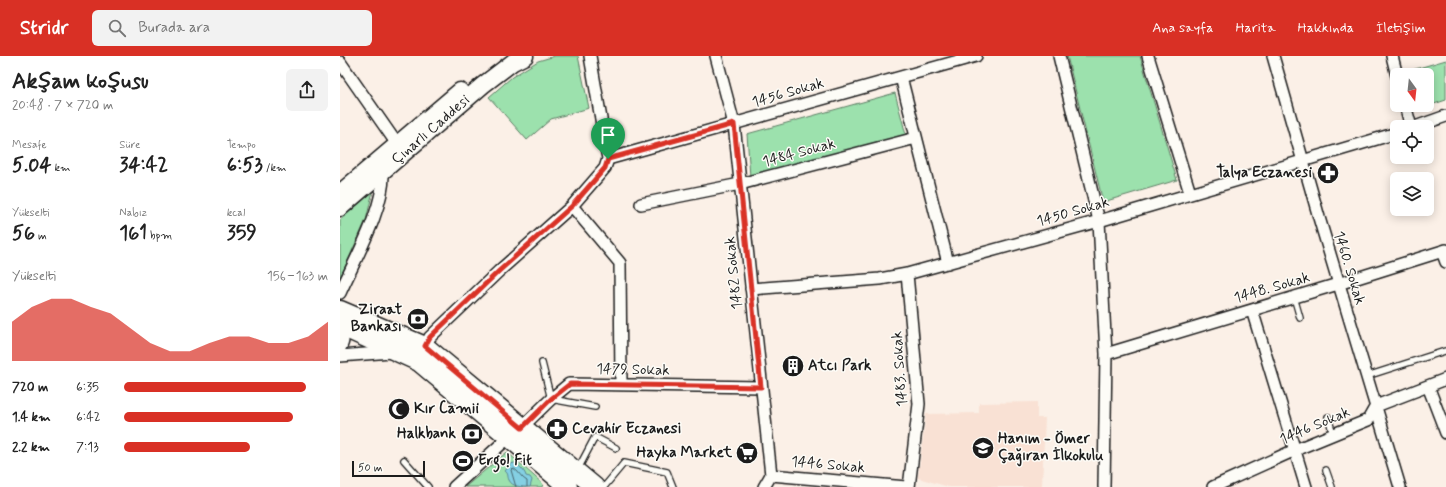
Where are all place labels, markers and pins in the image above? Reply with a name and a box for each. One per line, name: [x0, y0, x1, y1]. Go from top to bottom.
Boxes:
pin: [591, 118, 625, 159]
pharmacy icon: Talya Eczanesi: [1315, 160, 1341, 186]
place label: Talya Eczanesi: [1216, 163, 1313, 183]
place label: Ziraat Bankası: [351, 300, 402, 337]
bank icon: Ziraat Bankası: [405, 306, 431, 332]
building icon: Atcı Park: [780, 353, 806, 379]
place label: Atcı Park: [808, 356, 872, 376]
mosque icon: Kır Camii: [386, 396, 412, 422]
place label: Kır Camii: [414, 399, 480, 419]
pharmacy icon: Cevahir Eczanesi: [544, 416, 570, 442]
place label: Cevahir Eczanesi: [572, 419, 682, 439]
bank icon: Halkbank: [459, 421, 485, 447]
place label: Halkbank: [397, 424, 457, 444]
place label: Hanım - Ömer Çağıran İlkokulu: [998, 429, 1103, 467]
school or university icon: Hanım - Ömer Çağıran İlkokulu: [970, 435, 996, 461]
supermarket icon: Hayka Market: [734, 440, 760, 466]
place label: Hayka Market: [637, 443, 733, 463]
sports icon: Ergo! Fit: [450, 448, 476, 474]
place label: Ergo! Fit: [478, 451, 532, 473]

